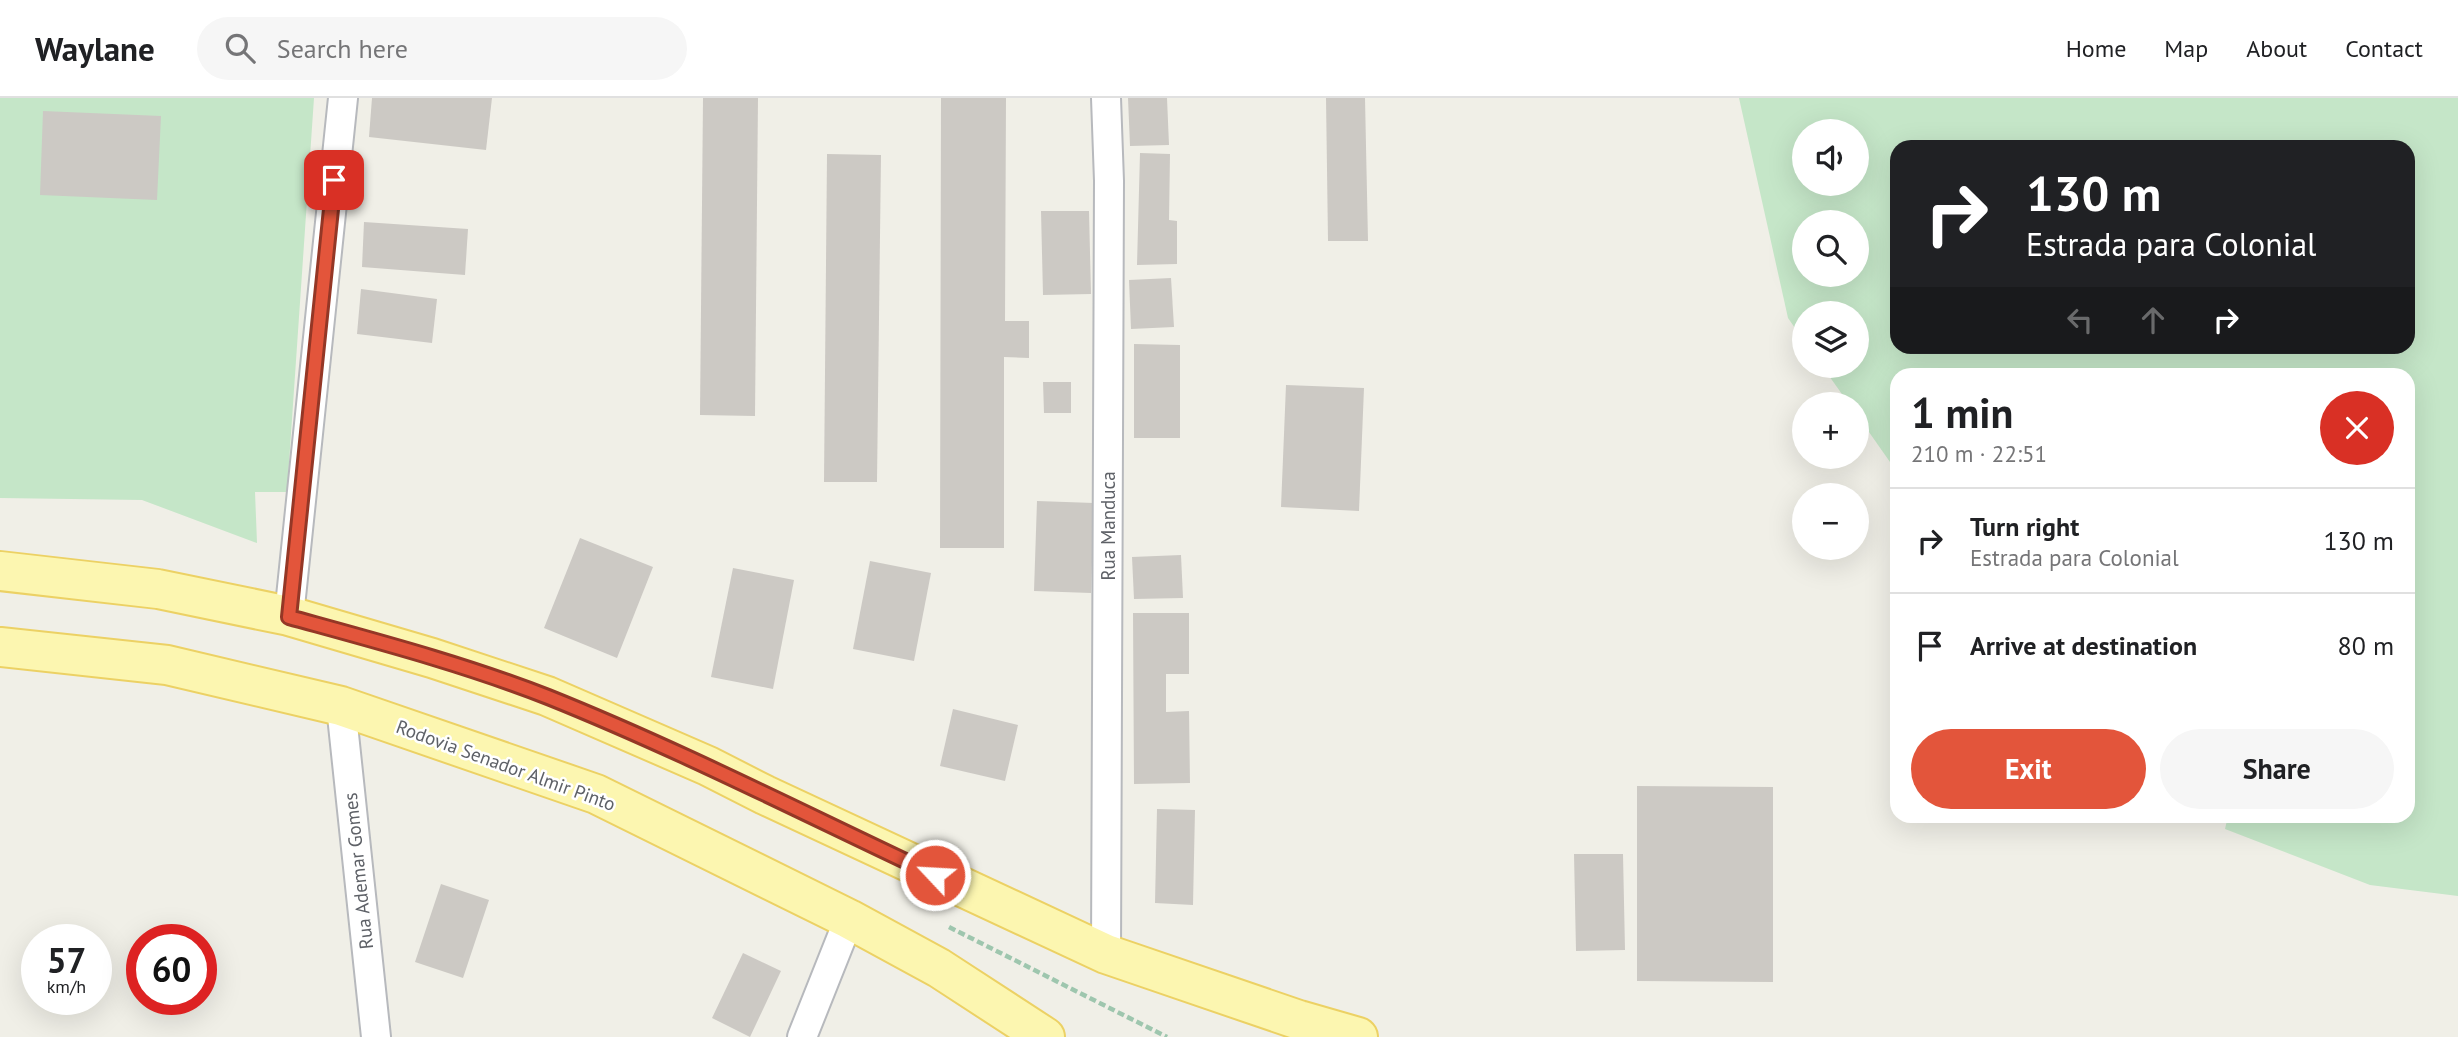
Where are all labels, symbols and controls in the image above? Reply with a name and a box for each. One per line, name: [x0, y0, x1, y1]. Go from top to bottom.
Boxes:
search box: [197, 17, 687, 80]
text: Waylane: [35, 27, 155, 70]
icon: search: [221, 29, 259, 67]
text: Search here: [277, 32, 408, 65]
text: Home: [2066, 33, 2126, 64]
text: Map: [2164, 33, 2208, 64]
text: About: [2246, 33, 2307, 64]
text: Contact: [2345, 33, 2423, 64]
map controls: [1792, 119, 1869, 560]
button: sound: [1792, 119, 1869, 196]
pin: [304, 150, 364, 210]
icon: arrive: [315, 161, 353, 199]
text: 130 m: [2026, 161, 2161, 225]
icon: right: [1911, 168, 2002, 259]
button: search: [1792, 210, 1869, 287]
text: Estrada para Colonial: [2026, 223, 2316, 265]
button: layers: [1792, 301, 1869, 378]
icon: left: [2061, 301, 2099, 339]
icon: ahead: [2134, 301, 2172, 339]
icon: right: [2207, 301, 2245, 339]
text: 1 min: [1911, 385, 2013, 440]
button: close: [2320, 391, 2394, 465]
button: +: [1792, 392, 1869, 469]
text: 210 m · 22:51: [1911, 439, 2047, 468]
street label: Rua Manduca: [1096, 471, 1120, 581]
button: −: [1792, 483, 1869, 560]
text: Turn right: [1970, 510, 2079, 543]
icon: right: [1911, 522, 1949, 560]
text: 130 m: [2323, 524, 2394, 557]
text: Estrada para Colonial: [1970, 543, 2179, 572]
icon: arrive: [1911, 627, 1949, 665]
text: Arrive at destination: [1970, 629, 2197, 662]
text: 80 m: [2338, 629, 2394, 662]
street label: Rodovia Senador Almir Pinto: [393, 714, 619, 816]
button: Exit: [1911, 729, 2146, 809]
button: Share: [2160, 729, 2394, 809]
street label: Rua Ademar Gomes: [338, 791, 378, 951]
position arrow: [898, 838, 972, 912]
speed limit sign: 60: [126, 924, 217, 1015]
text: 57: [47, 937, 86, 983]
text: km/h: [47, 975, 86, 998]

